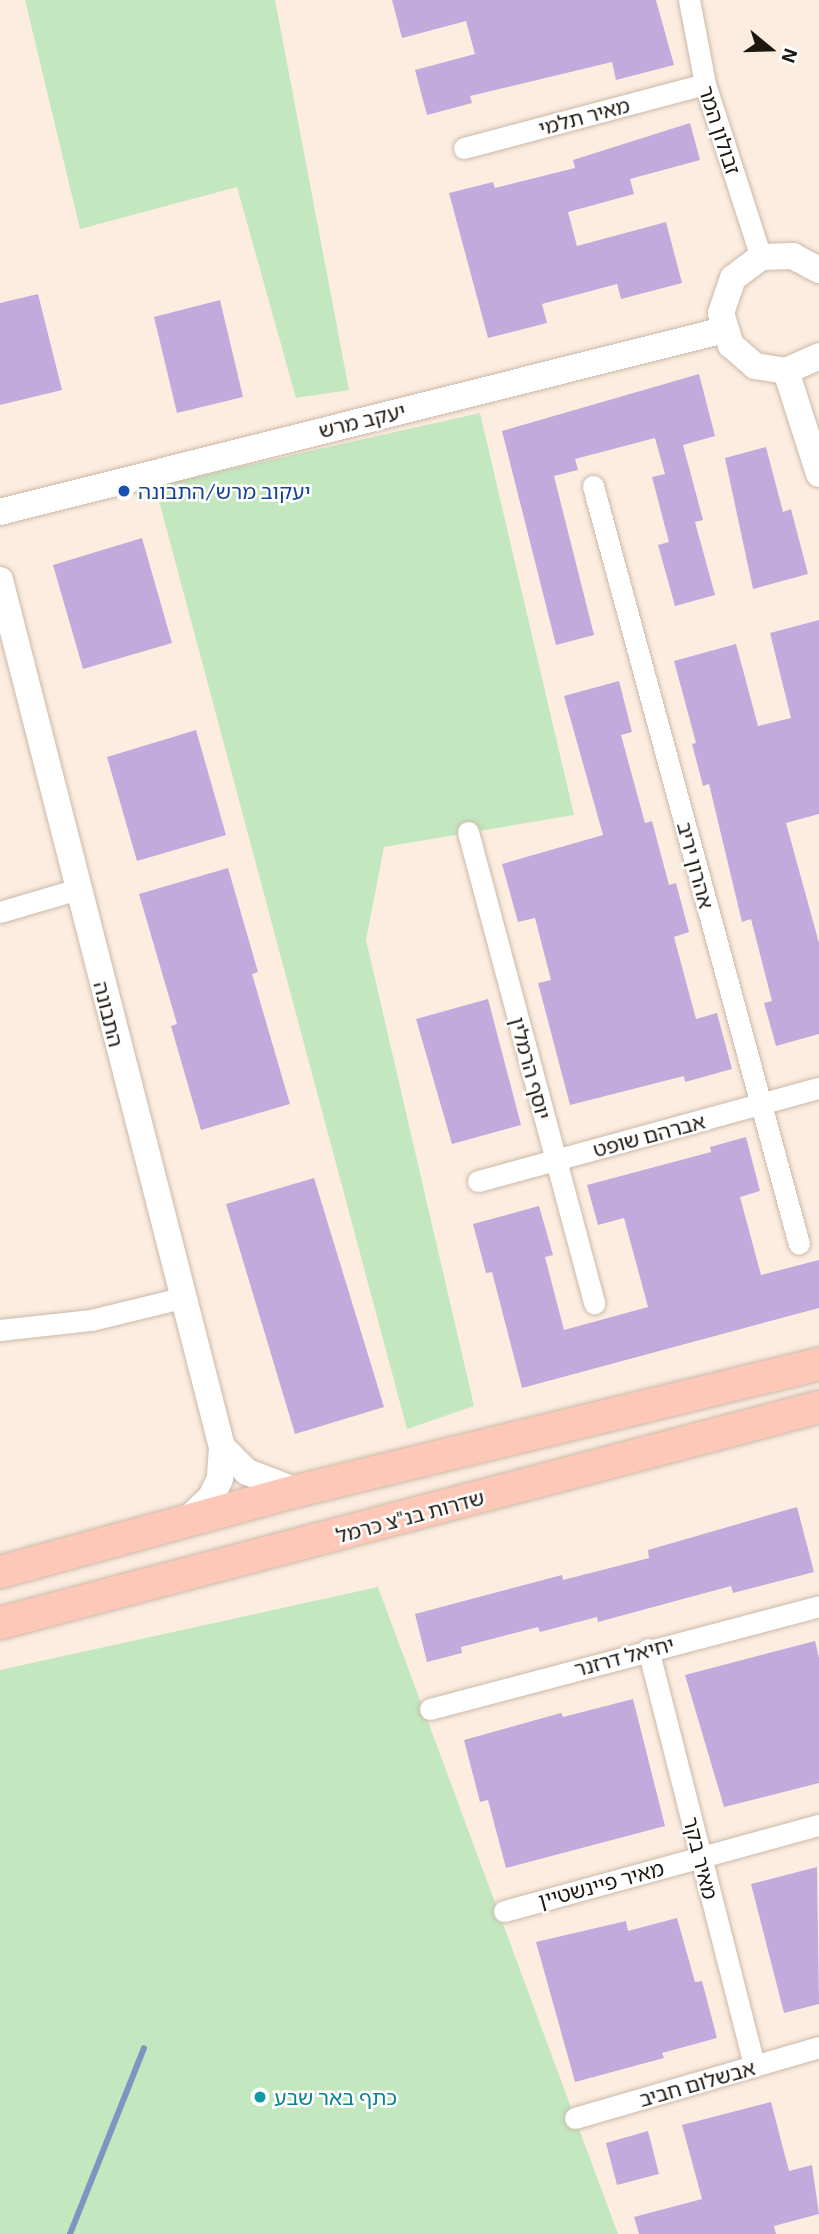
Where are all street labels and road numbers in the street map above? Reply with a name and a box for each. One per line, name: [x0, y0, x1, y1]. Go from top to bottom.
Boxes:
street label: זבולון המר: [694, 82, 746, 178]
street label: מאיר תלמי: [536, 92, 632, 140]
street label: יעקב מרש: [316, 397, 408, 443]
street label: אהרון יריב: [672, 819, 720, 911]
street label: התבונה: [89, 978, 129, 1050]
street label: יוסף הרמלין: [505, 1014, 557, 1122]
street label: אברהם שופט: [590, 1108, 708, 1162]
street label: שדרות בנ"צ כרמל: [333, 1484, 487, 1548]
street label: יחיאל דרזנר: [571, 1631, 677, 1681]
street label: מאיר בקר: [679, 1814, 723, 1902]
street label: מאיר פיינשטיין: [535, 1855, 667, 1913]
street label: אבשלום חביב: [636, 2054, 758, 2112]

